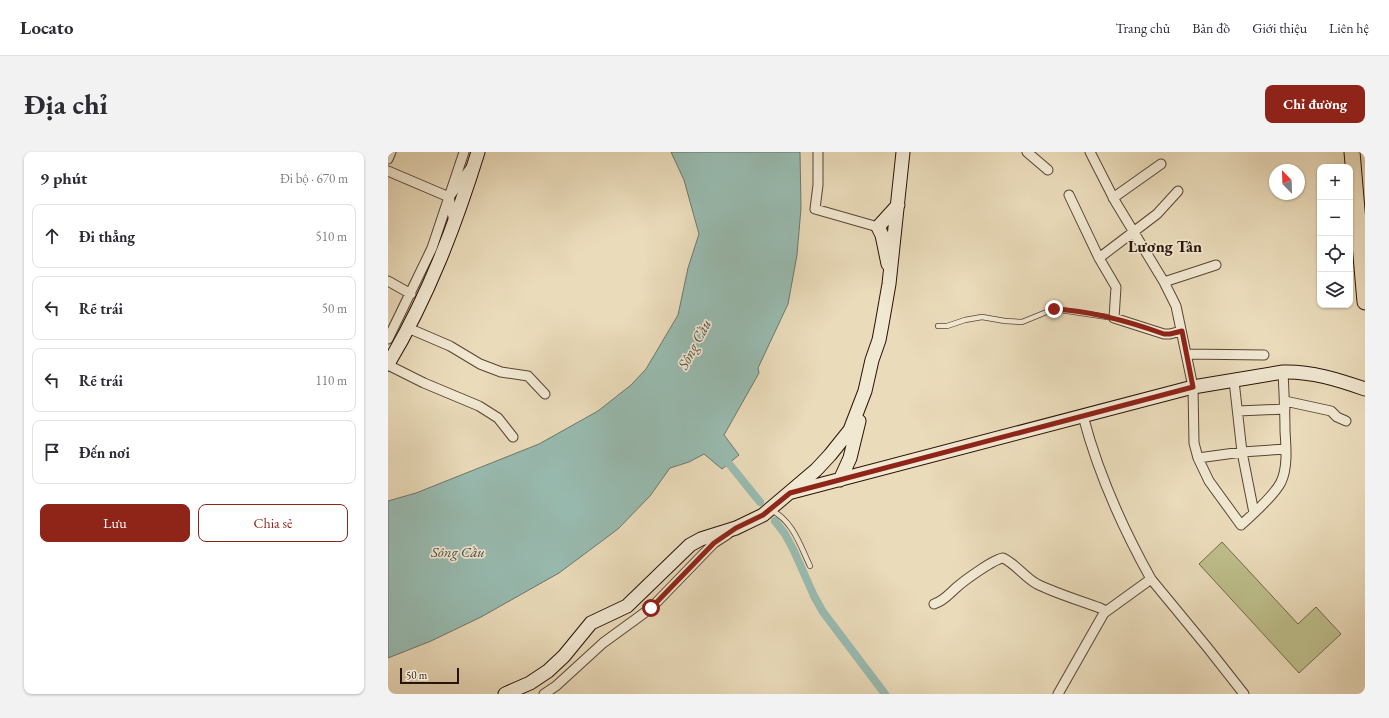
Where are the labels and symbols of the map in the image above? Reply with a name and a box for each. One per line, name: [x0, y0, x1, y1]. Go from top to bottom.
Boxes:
north arrow: [1269, 164, 1305, 200]
district label: Lương Tân: [1128, 236, 1202, 257]
route end: [1045, 300, 1063, 318]
water label: Sông Cầu: [672, 316, 715, 373]
water label: Sông Cầu: [430, 542, 485, 561]
route start: [642, 599, 660, 617]
scale bar: [400, 666, 459, 685]

